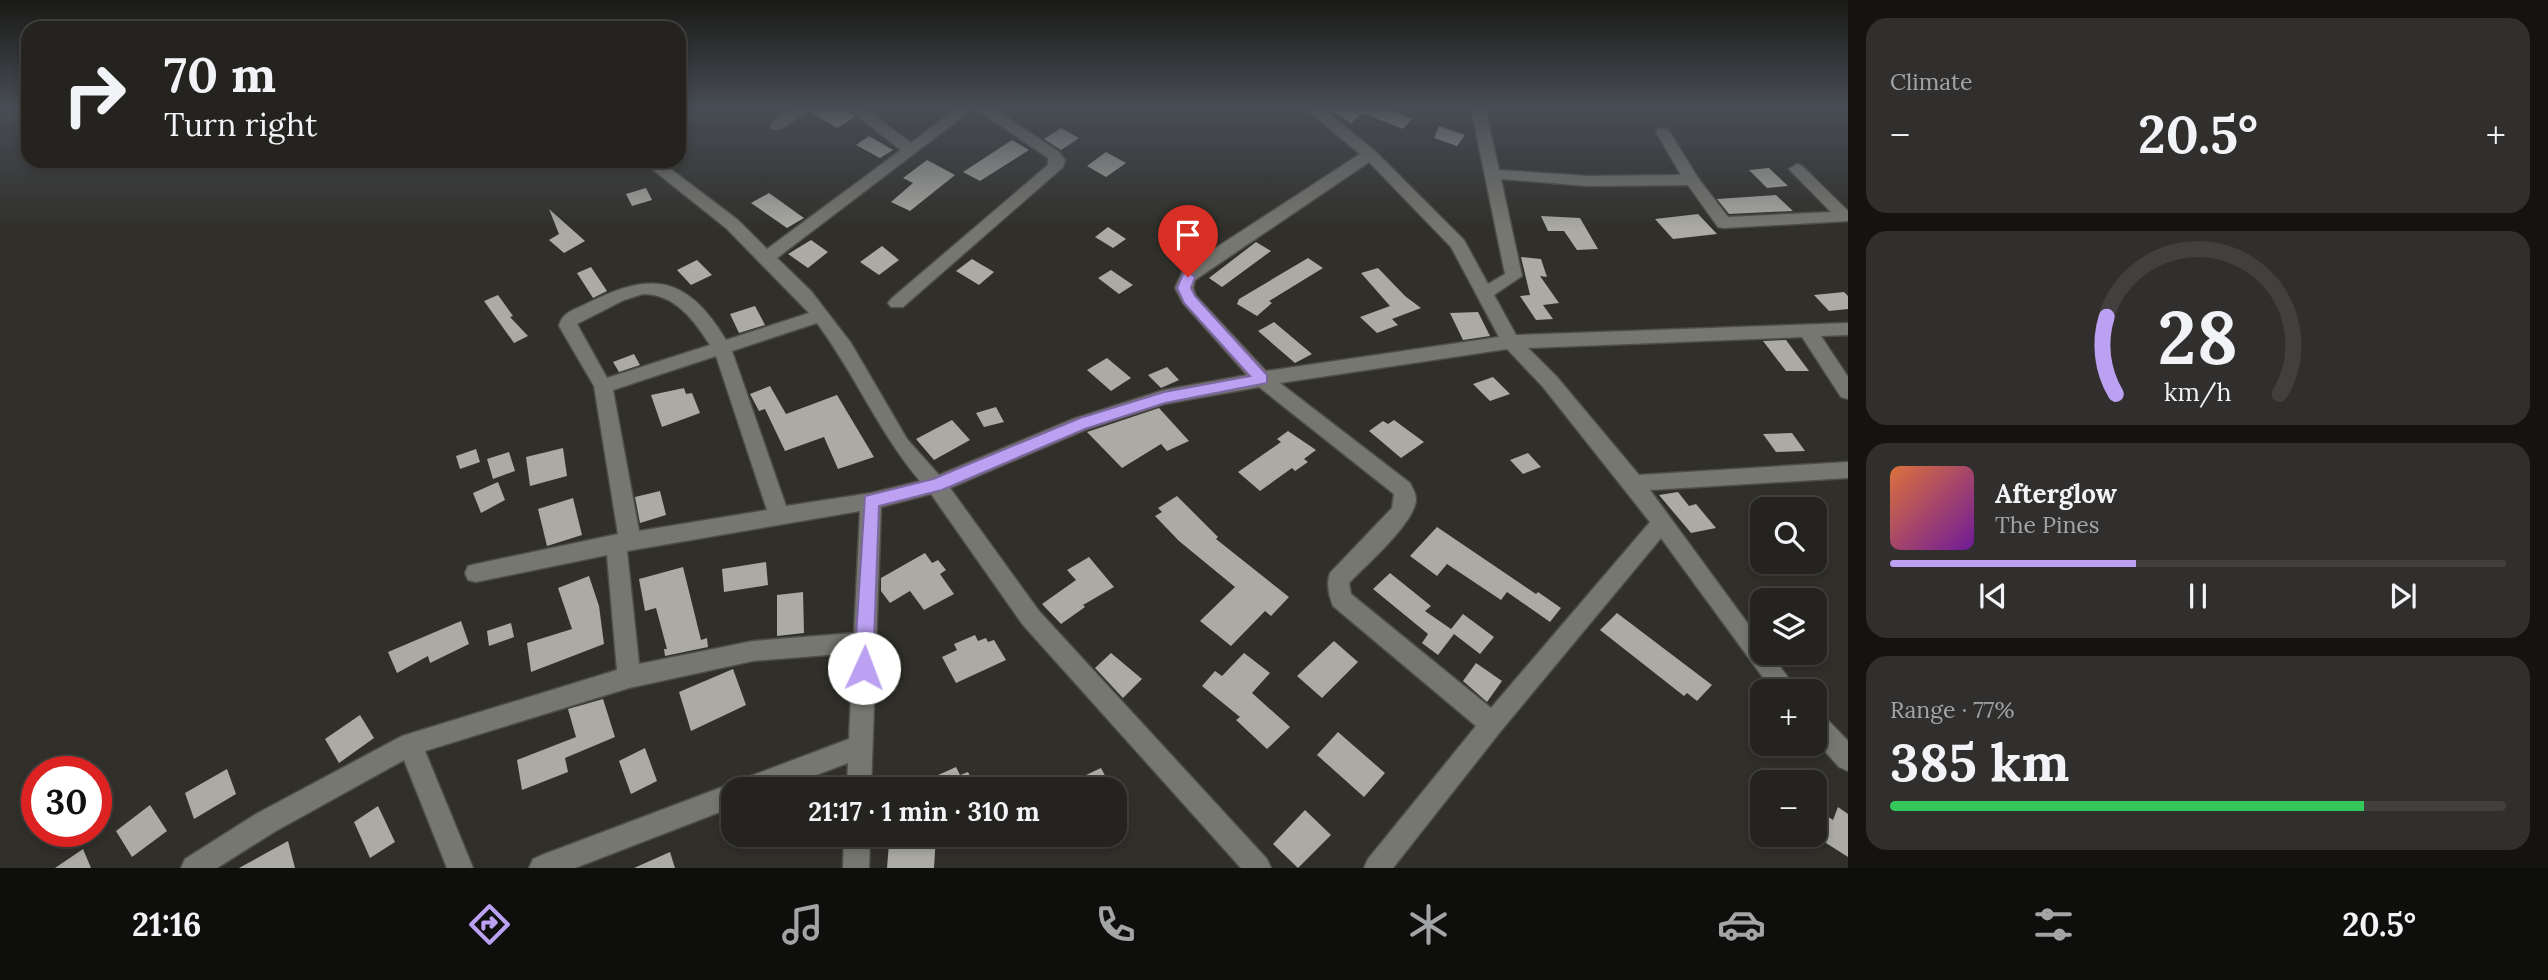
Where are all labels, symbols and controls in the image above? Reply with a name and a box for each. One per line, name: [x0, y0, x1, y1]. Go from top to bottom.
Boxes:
text: 70 m: [164, 43, 276, 105]
icon: right: [49, 49, 140, 140]
text: Climate: [1890, 67, 1972, 96]
text: 20.5°: [2138, 101, 2258, 167]
text: Turn right: [164, 104, 317, 145]
text: −: [1890, 111, 1910, 159]
text: +: [2486, 111, 2506, 159]
pin: [1158, 205, 1218, 277]
icon: arrive: [1169, 216, 1207, 254]
text: 28: [2158, 291, 2238, 384]
text: km/h: [2164, 376, 2232, 408]
text: Afterglow: [1995, 477, 2117, 510]
map controls: [1750, 497, 1827, 847]
button: search: [1750, 497, 1827, 574]
text: The Pines: [1995, 510, 2100, 539]
icon: previous: [1974, 577, 2012, 615]
icon: pause: [2179, 577, 2217, 615]
icon: next: [2384, 577, 2422, 615]
button: layers: [1750, 588, 1827, 665]
position arrow: [827, 631, 901, 705]
button: +: [1750, 679, 1827, 756]
text: Range · 77%: [1890, 695, 2014, 724]
text: 385 km: [1890, 729, 2069, 795]
speed limit sign: 30: [21, 756, 112, 847]
button: −: [1750, 770, 1827, 847]
text: 21:17 · 1 min · 310 m: [808, 795, 1040, 828]
icon: directions: [465, 900, 514, 949]
icon: music: [778, 900, 827, 949]
icon: phone: [1091, 900, 1140, 949]
icon: climate: [1404, 900, 1453, 949]
icon: car: [1717, 900, 1766, 949]
icon: filters: [2029, 900, 2078, 949]
text: 21:16: [132, 904, 201, 945]
text: 20.5°: [2342, 904, 2416, 945]

